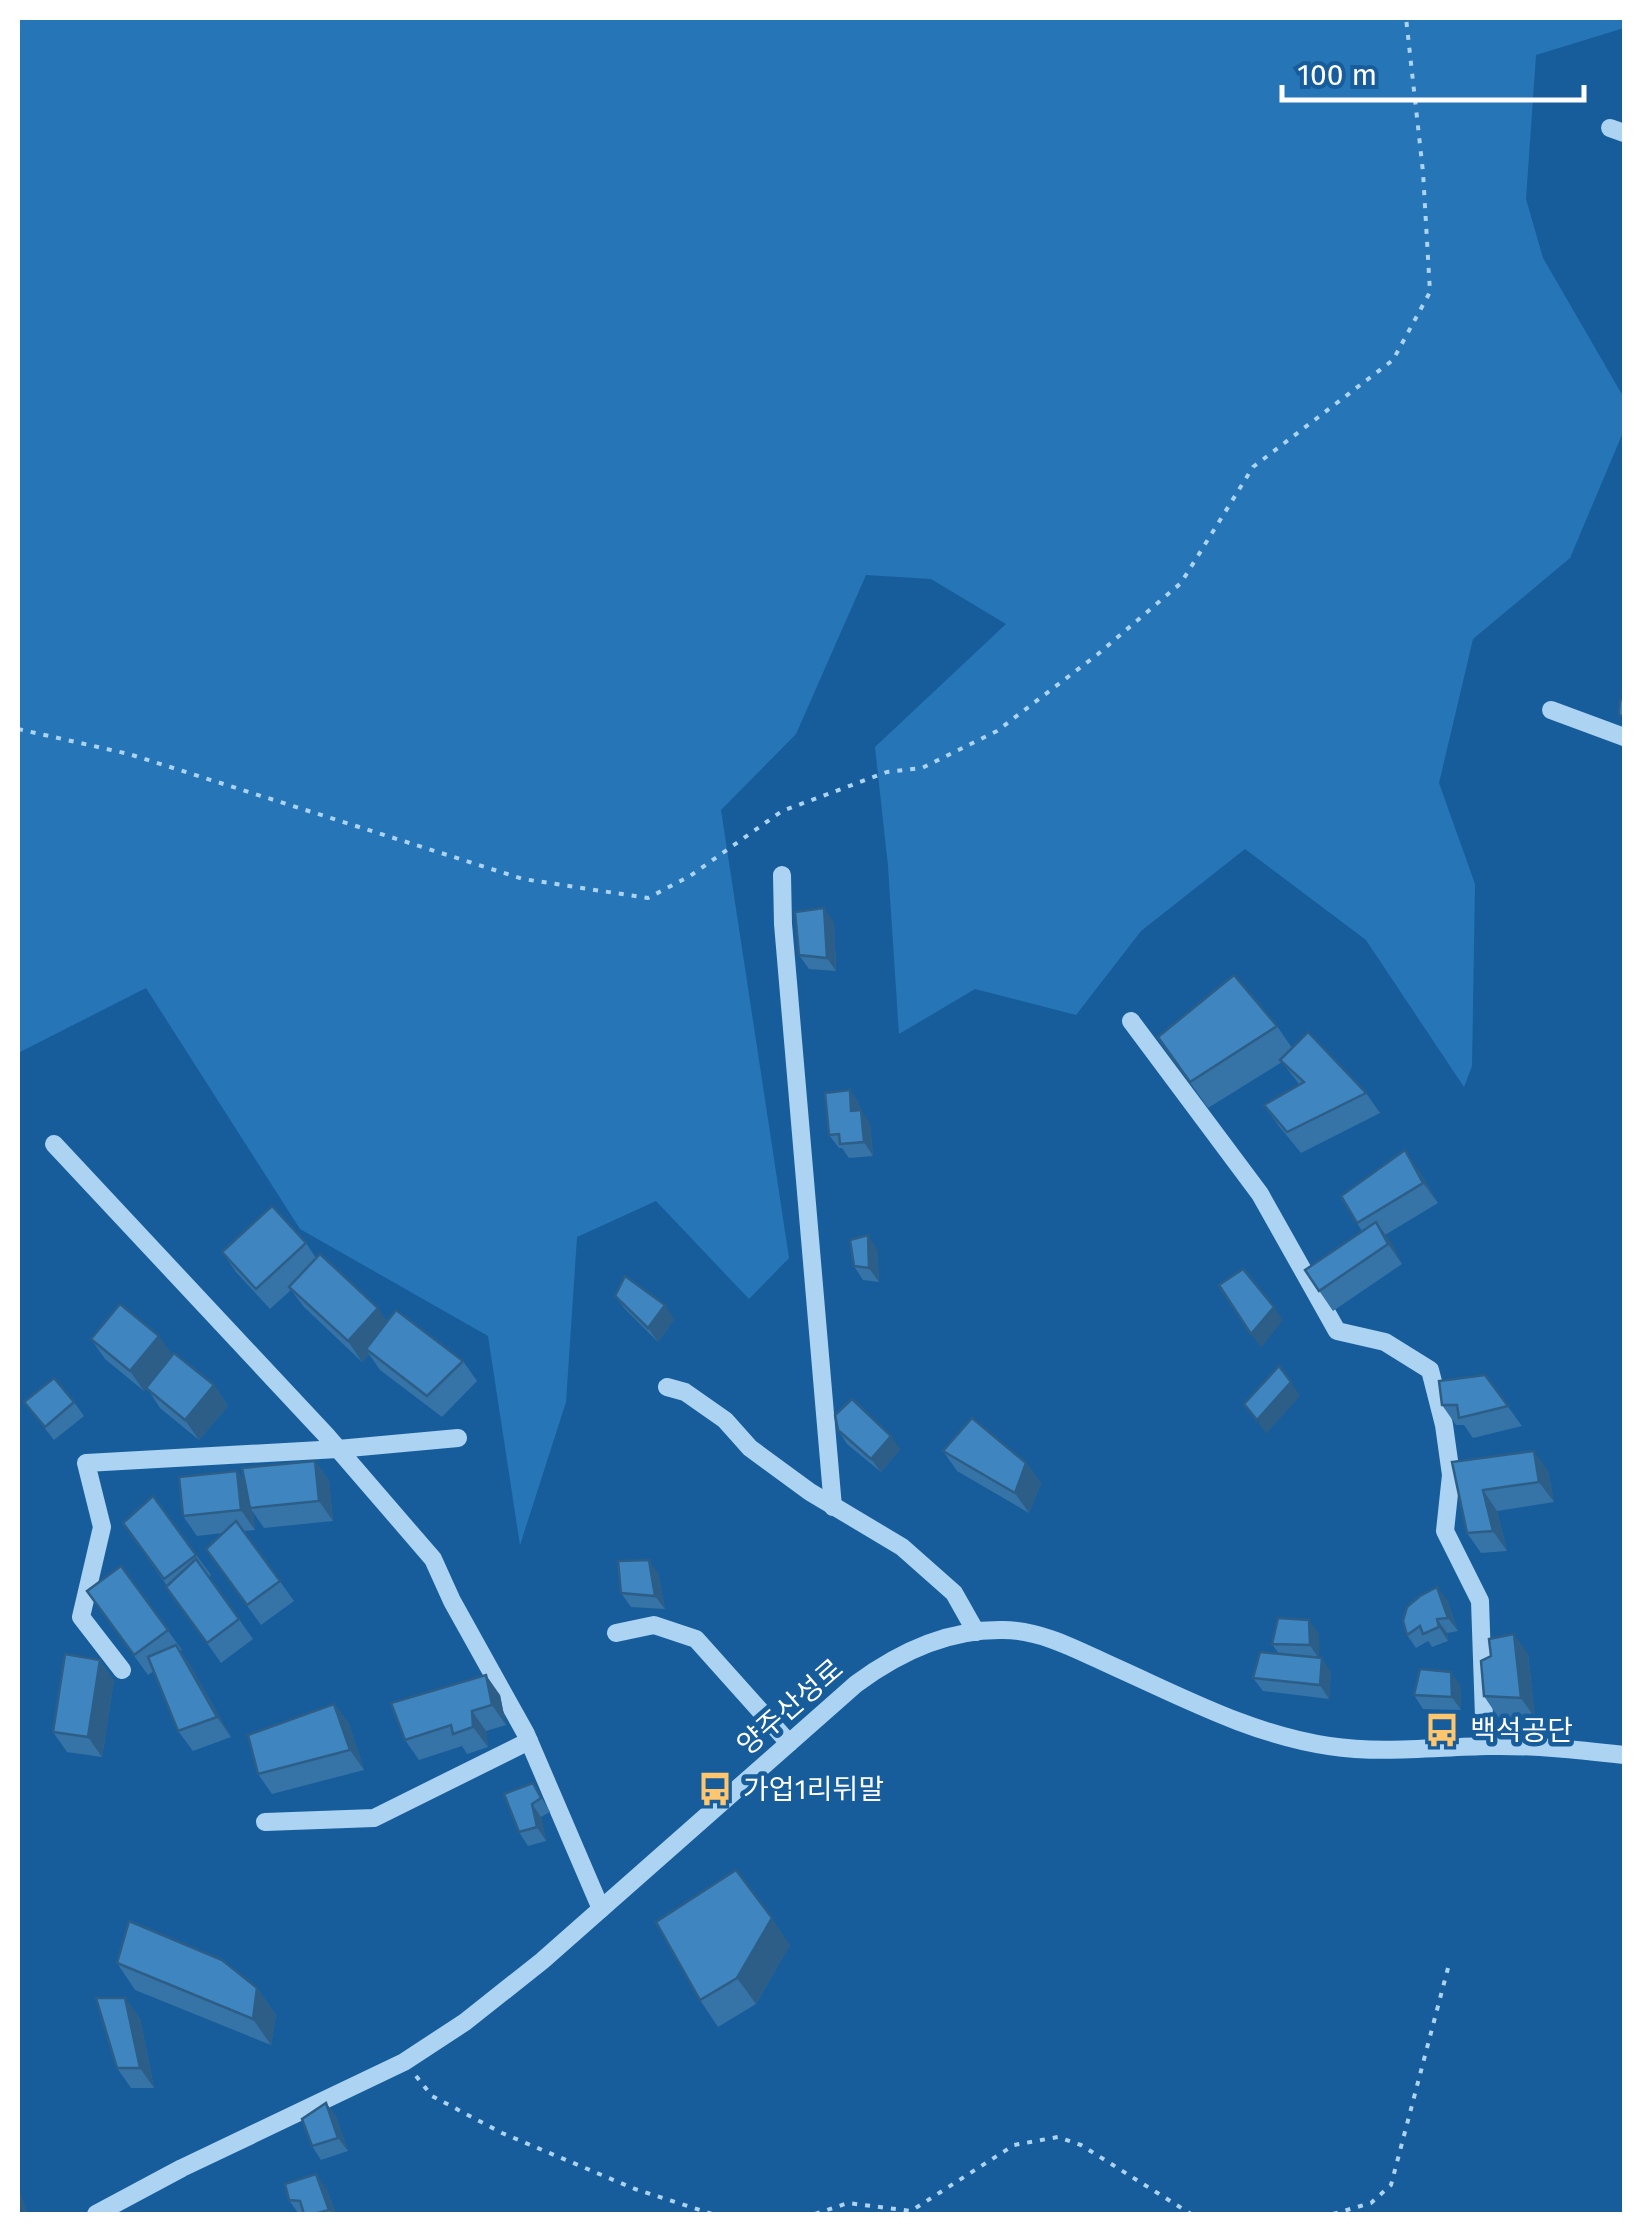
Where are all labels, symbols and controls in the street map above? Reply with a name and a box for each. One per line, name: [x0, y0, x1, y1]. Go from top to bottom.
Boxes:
scale bar: [1282, 40, 1584, 102]
text: 100 m: [1297, 57, 1377, 93]
street label: 양주산성로: [731, 1652, 849, 1762]
bus stop icon: 백석공단: [1423, 1711, 1461, 1749]
place label: 백석공단: [1470, 1714, 1573, 1747]
bus stop icon: 가업1리뒤말: [696, 1770, 734, 1808]
place label: 가업1리뒤말: [743, 1773, 884, 1806]

